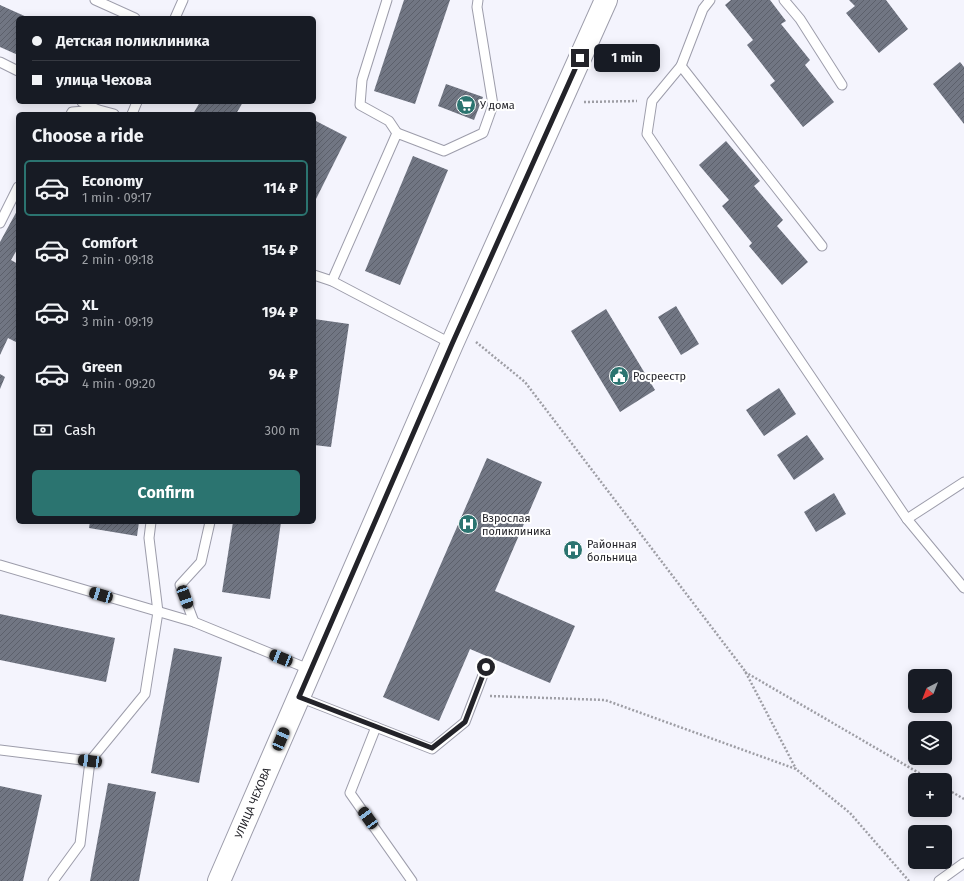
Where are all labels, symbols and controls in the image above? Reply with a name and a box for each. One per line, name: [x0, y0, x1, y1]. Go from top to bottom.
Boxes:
text: Детская поликлиника: [56, 32, 210, 50]
callout: 1 min: [594, 44, 660, 72]
route end: [571, 49, 589, 67]
text: 1 min: [611, 50, 643, 65]
text: улица Чехова: [56, 71, 152, 89]
supermarket icon: У дома: [455, 94, 477, 116]
place label: У дома: [480, 99, 515, 112]
text: Choose a ride: [32, 125, 144, 147]
icon: car: [34, 170, 70, 206]
text: Economy: [82, 172, 143, 190]
text: 114 ₽: [263, 179, 298, 197]
text: 1 min · 09:17: [82, 190, 151, 205]
icon: car: [34, 232, 70, 268]
text: Comfort: [82, 234, 138, 252]
text: 154 ₽: [262, 241, 298, 259]
text: 2 min · 09:18: [82, 252, 154, 267]
icon: car: [34, 294, 70, 330]
text: XL: [82, 296, 98, 314]
text: 194 ₽: [262, 303, 298, 321]
text: 3 min · 09:19: [82, 314, 153, 329]
icon: car: [34, 356, 70, 392]
text: Green: [82, 358, 122, 376]
text: 94 ₽: [269, 365, 298, 383]
public building icon: Росреестр: [608, 365, 630, 387]
place label: Росреестр: [633, 370, 686, 383]
text: 4 min · 09:20: [82, 376, 156, 391]
icon: cash: [32, 419, 54, 441]
text: Cash: [64, 421, 96, 439]
text: 300 m: [264, 423, 300, 438]
button: Confirm: [32, 470, 300, 516]
place label: Взрослая поликлиника: [482, 512, 551, 538]
hospital icon: Взрослая поликлиника: [457, 513, 479, 535]
place label: Районная больница: [587, 538, 637, 564]
hospital icon: Районная больница: [562, 539, 584, 561]
car: [175, 584, 195, 610]
car: [88, 586, 114, 604]
car: [268, 648, 294, 668]
route start: [477, 658, 495, 676]
north arrow: [908, 669, 952, 713]
map controls: [908, 669, 952, 869]
button: layers: [908, 721, 952, 765]
car: [271, 726, 291, 752]
car: [77, 754, 103, 768]
street label: УЛИЦА ЧЕХОВА: [232, 765, 274, 840]
button: +: [908, 773, 952, 817]
car: [356, 805, 380, 831]
button: −: [908, 825, 952, 869]

